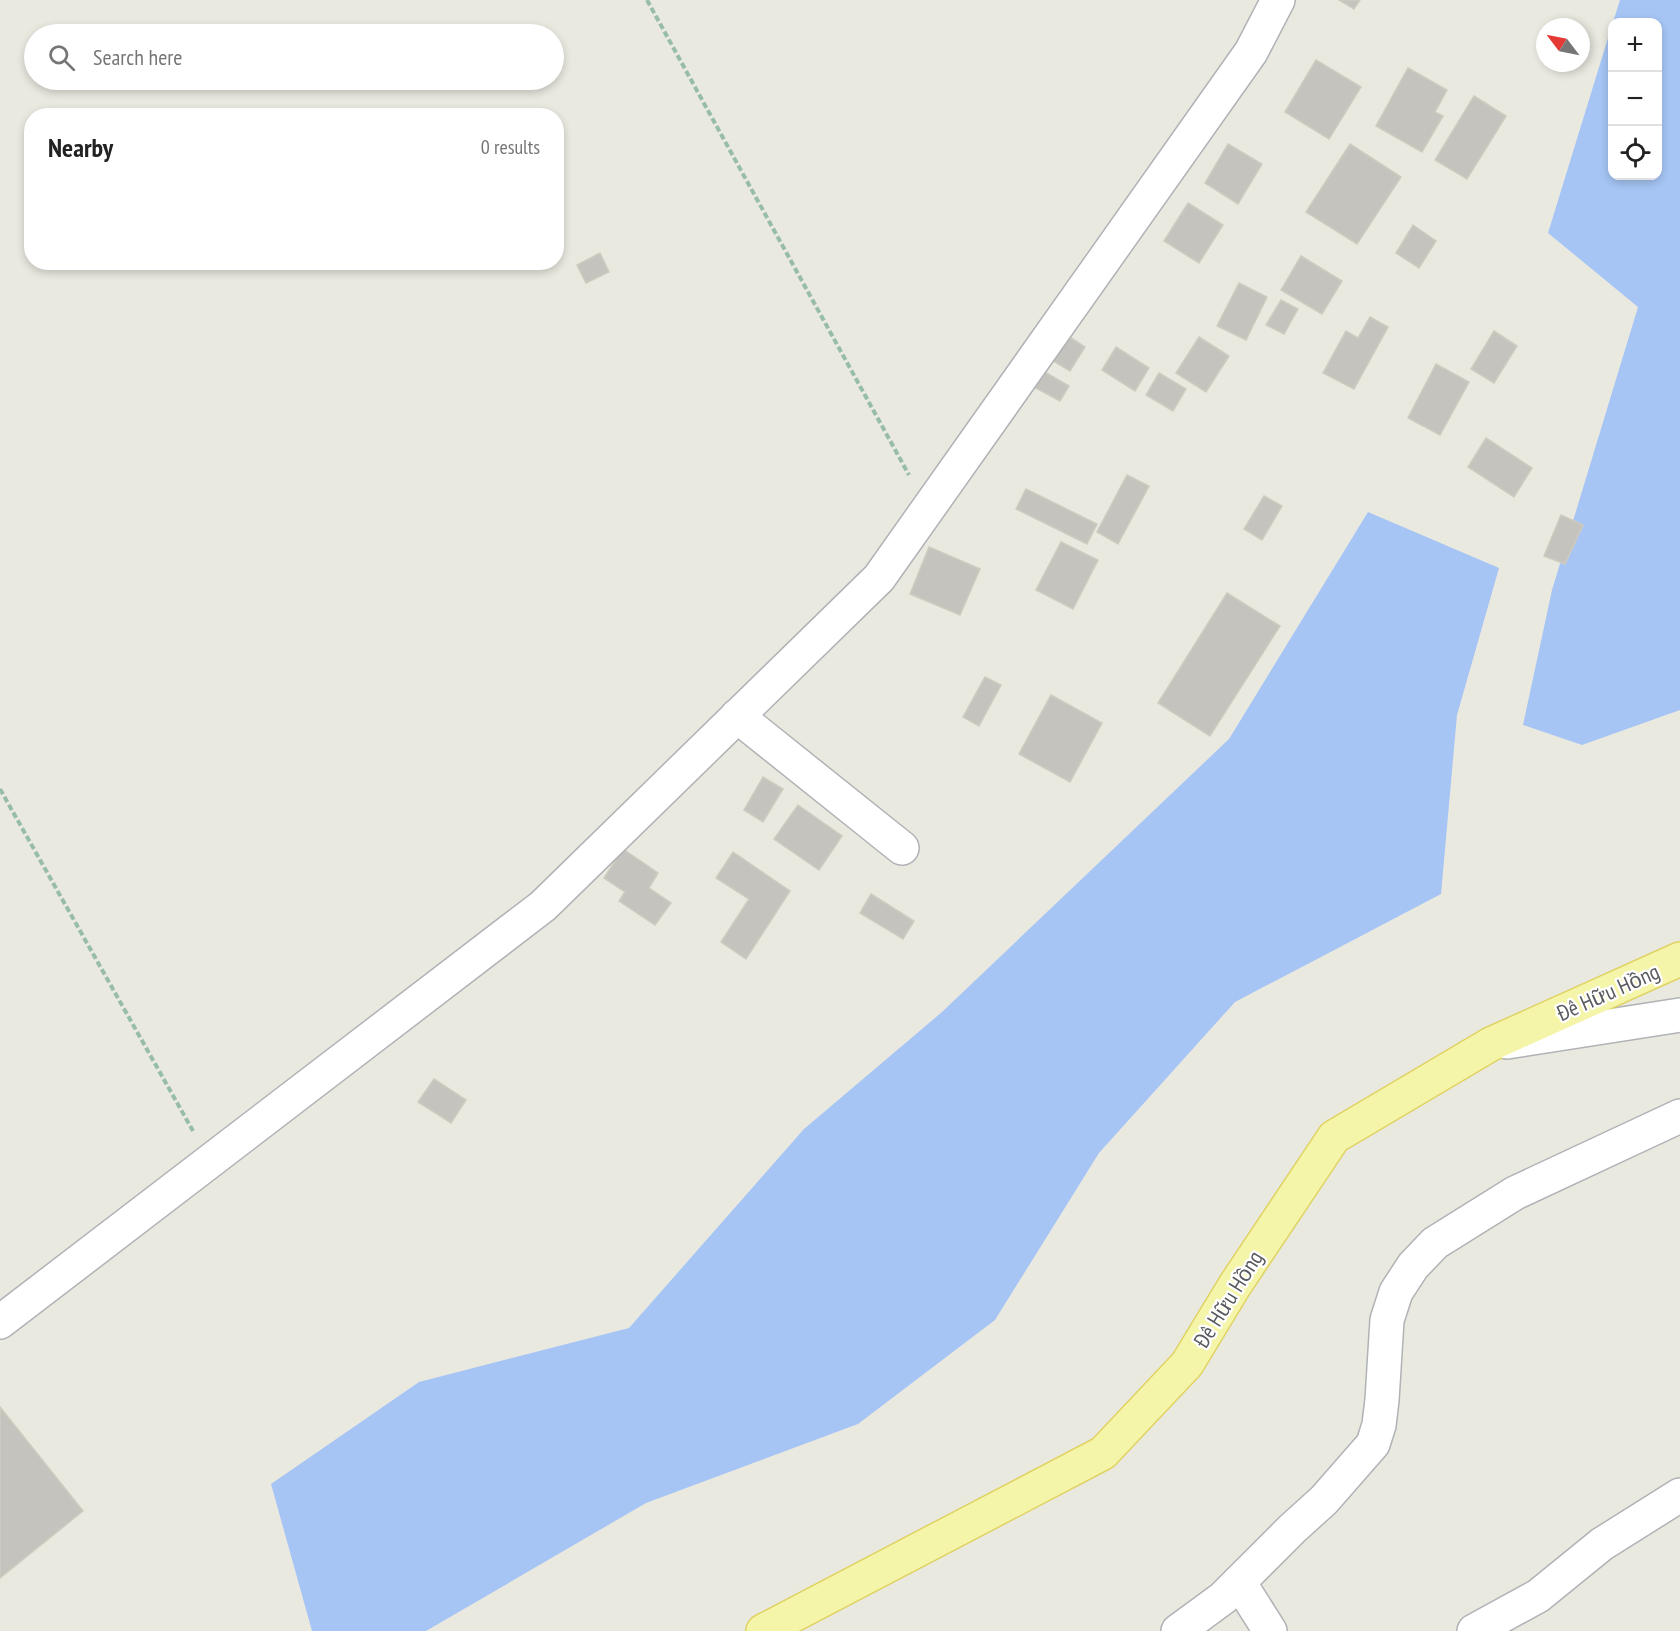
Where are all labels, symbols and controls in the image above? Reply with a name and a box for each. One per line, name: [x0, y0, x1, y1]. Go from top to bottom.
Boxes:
north arrow: [1536, 18, 1590, 72]
map controls: [1608, 18, 1662, 180]
button: +: [1608, 18, 1662, 72]
search box: [24, 24, 564, 90]
icon: search: [45, 41, 78, 74]
text: Search here: [93, 43, 182, 71]
button: −: [1608, 72, 1662, 126]
button: locate: [1608, 126, 1662, 180]
text: Nearby: [48, 131, 113, 164]
text: 0 results: [481, 134, 540, 160]
street label: Đê Hữu Hồng: [1551, 957, 1664, 1027]
street label: Đê Hữu Hồng: [1187, 1245, 1269, 1354]

